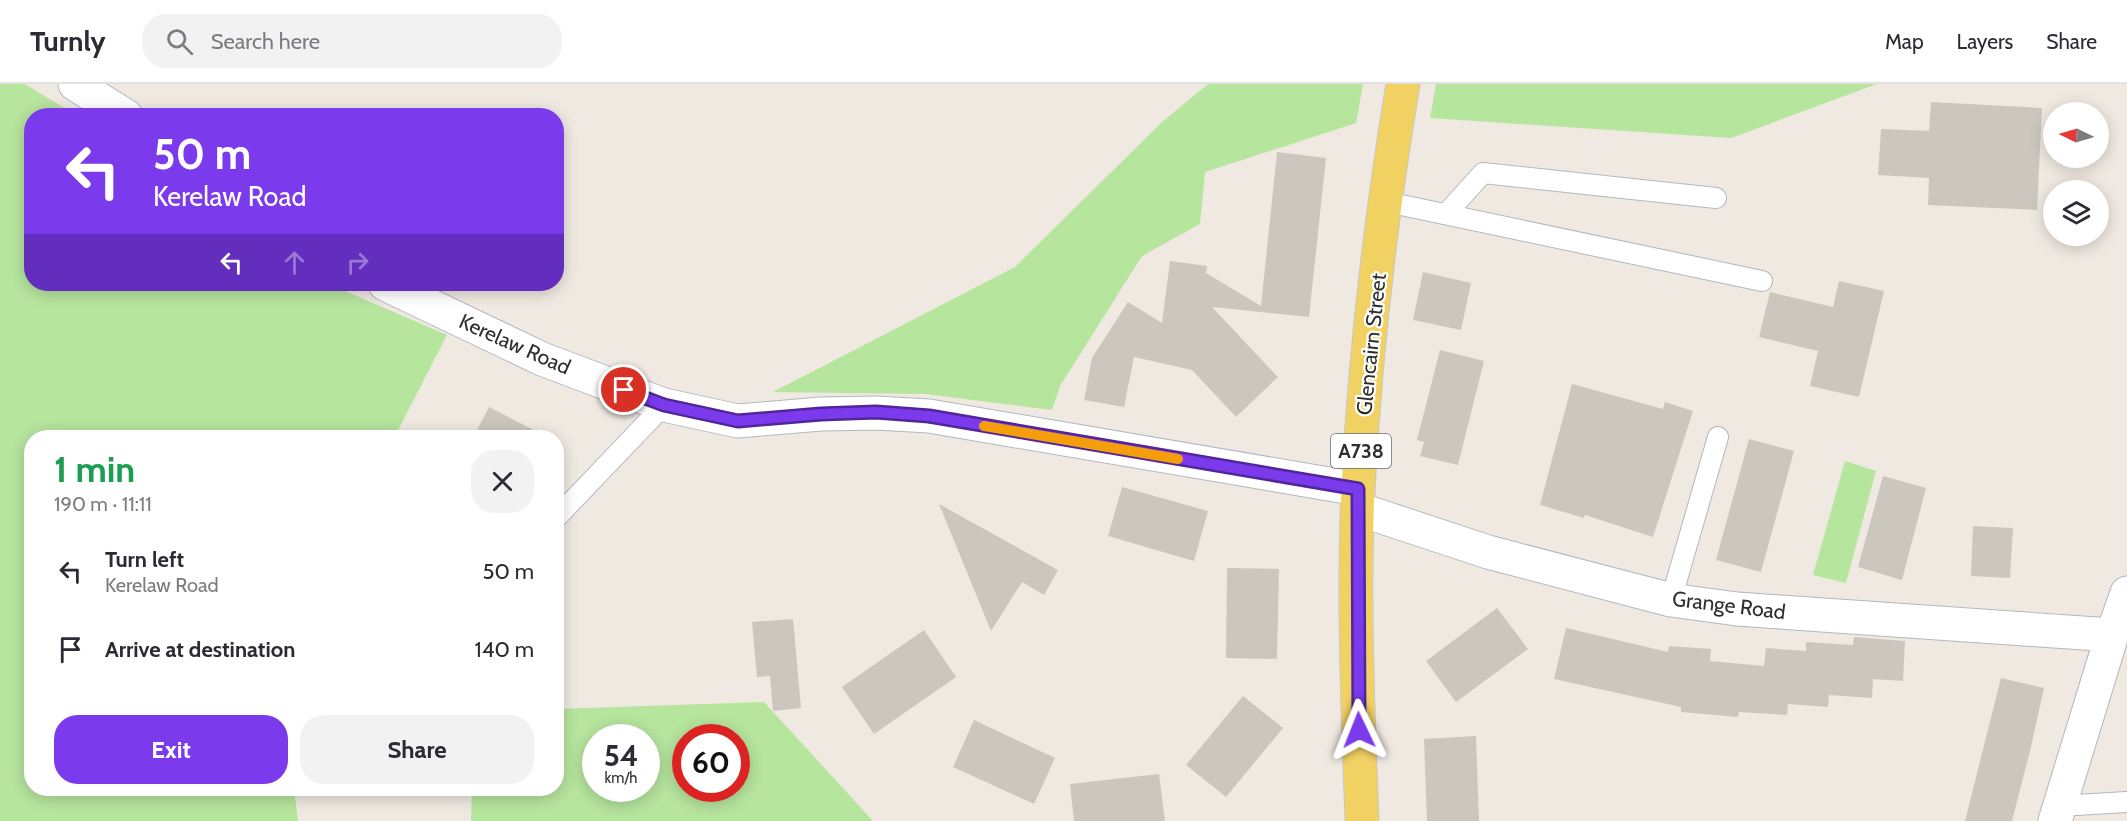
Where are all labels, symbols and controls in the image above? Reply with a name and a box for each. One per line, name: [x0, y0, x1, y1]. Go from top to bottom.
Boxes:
search box: [142, 14, 562, 68]
text: Turnly: [30, 24, 106, 58]
icon: search: [163, 25, 196, 58]
text: Search here: [211, 28, 320, 55]
text: Map: [1885, 29, 1924, 54]
text: Layers: [1957, 29, 2013, 54]
text: Share: [2046, 29, 2097, 54]
north arrow: [2043, 102, 2109, 168]
map controls: [2043, 102, 2109, 246]
text: 50 m: [153, 128, 251, 180]
icon: left: [54, 132, 132, 210]
text: Kerelaw Road: [153, 180, 306, 213]
button: layers: [2043, 180, 2109, 246]
icon: left: [215, 246, 248, 279]
icon: ahead: [278, 246, 311, 279]
icon: right: [341, 246, 374, 279]
street label: Glencairn Street: [1351, 272, 1391, 416]
street label: Kerelaw Road: [455, 308, 575, 380]
pin: [598, 364, 649, 415]
icon: arrive: [607, 373, 640, 406]
road number: A738: [1331, 434, 1391, 468]
text: 1 min: [54, 447, 135, 491]
button: close: [471, 450, 534, 513]
text: 190 m · 11:11: [54, 492, 152, 516]
text: Turn left: [105, 546, 184, 573]
icon: left: [54, 555, 87, 588]
text: 50 m: [482, 558, 534, 585]
text: Kerelaw Road: [105, 573, 219, 597]
street label: Grange Road: [1671, 586, 1787, 624]
icon: arrive: [54, 633, 87, 666]
text: Arrive at destination: [105, 636, 295, 663]
text: 140 m: [475, 636, 534, 663]
position arrow: [1327, 698, 1391, 762]
button: Exit: [54, 715, 288, 784]
button: Share: [300, 715, 534, 784]
speed limit sign: 60: [672, 724, 750, 802]
text: 54: [604, 737, 638, 774]
text: km/h: [605, 769, 637, 787]

